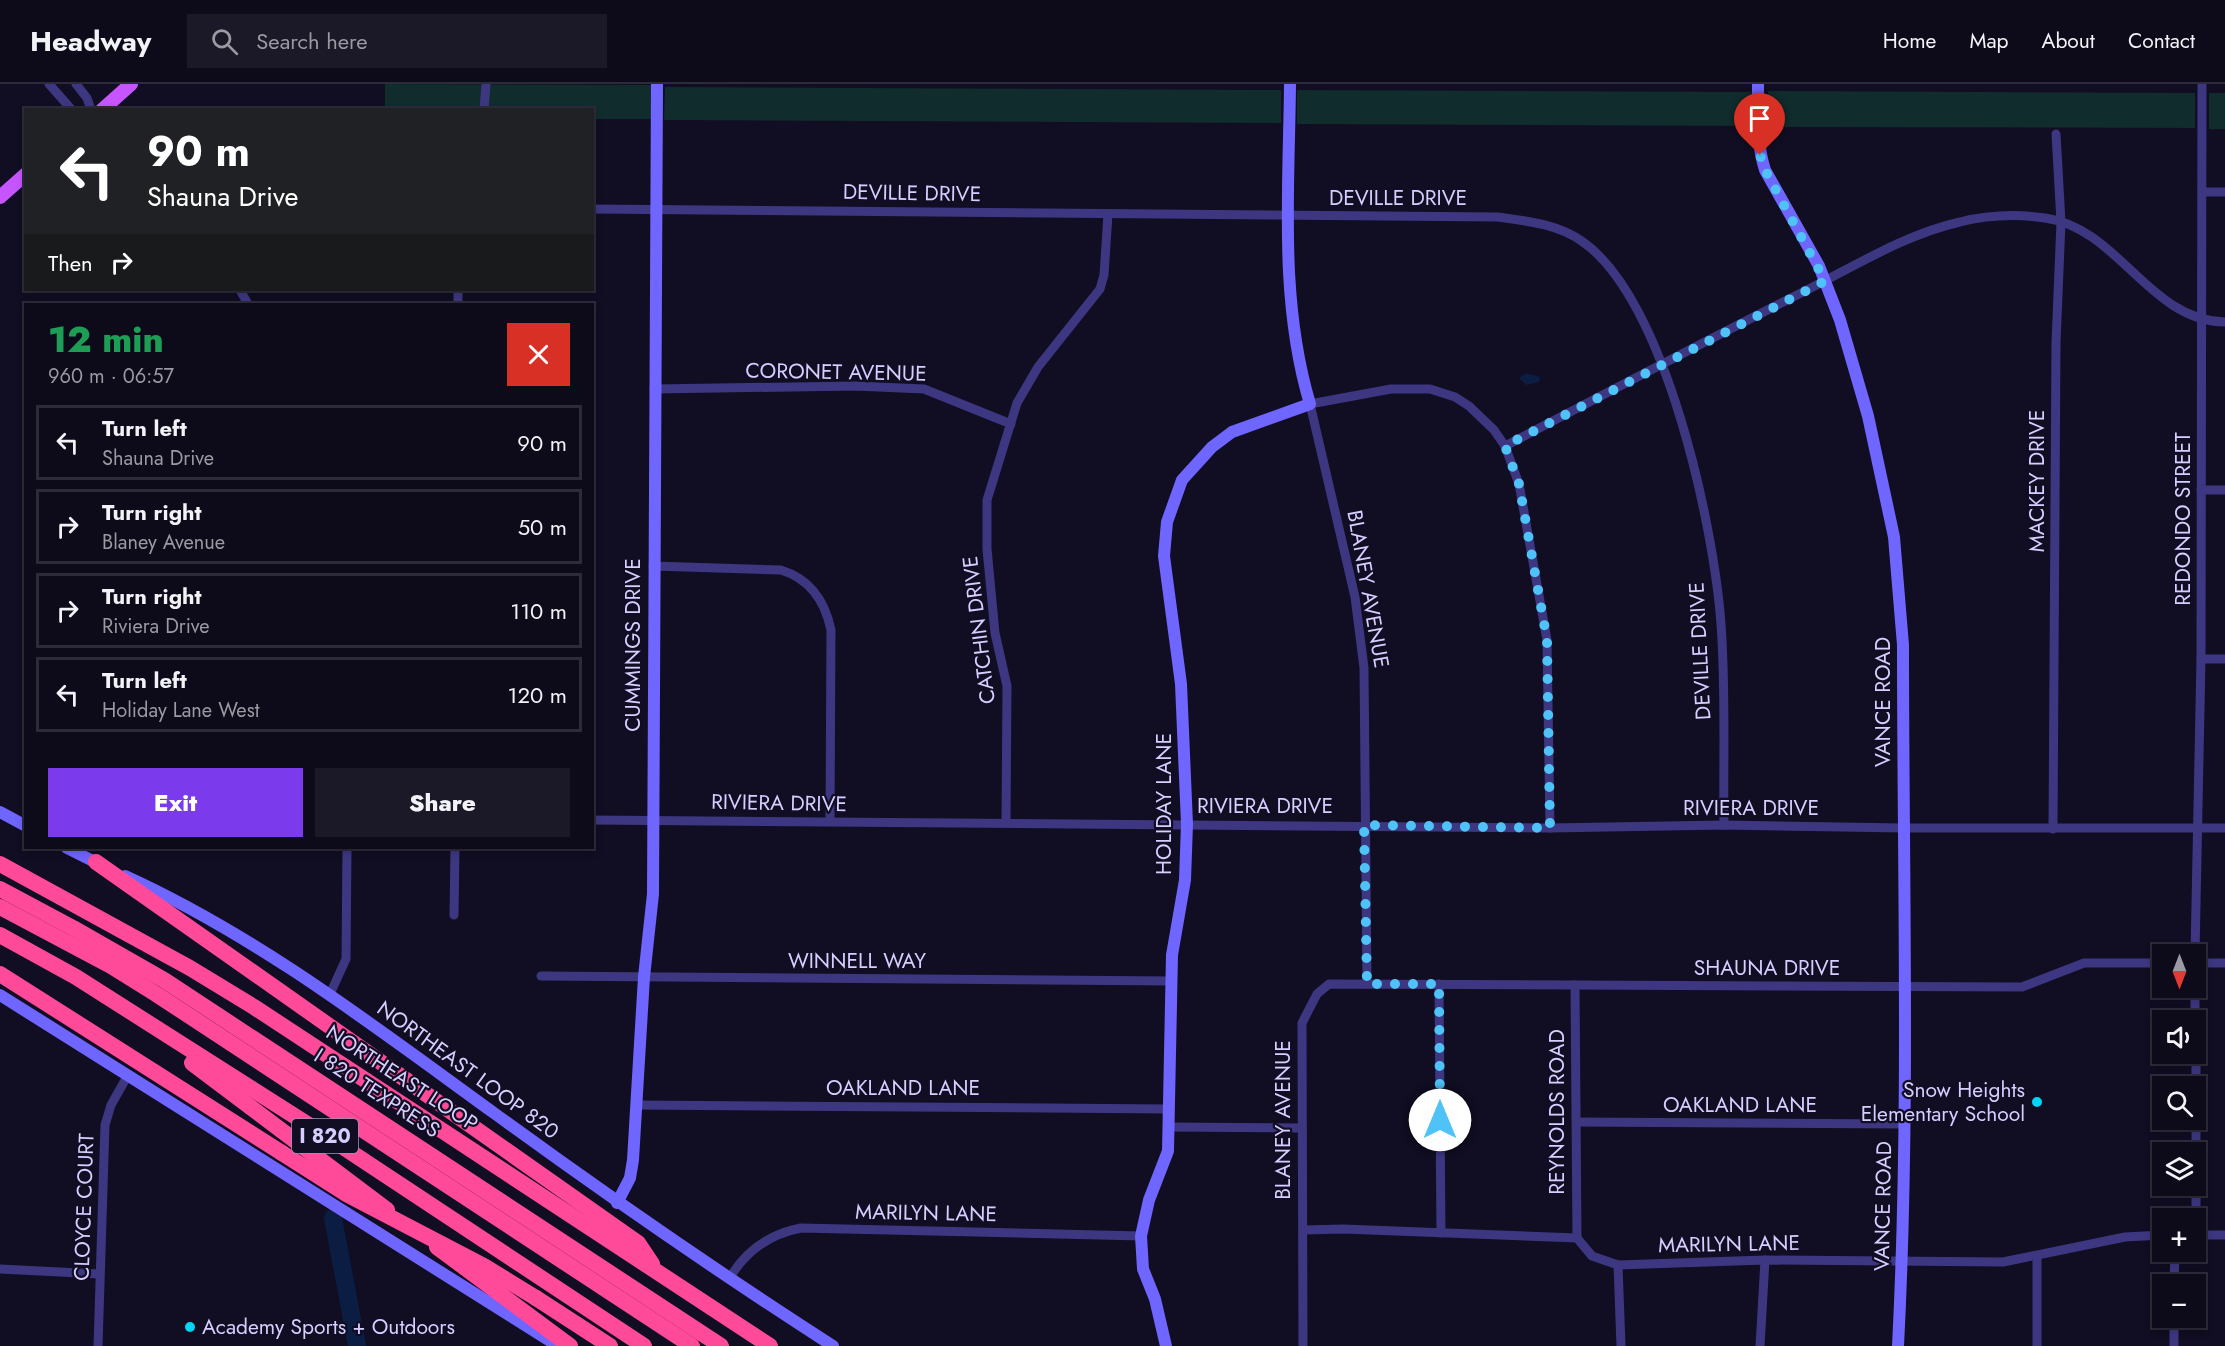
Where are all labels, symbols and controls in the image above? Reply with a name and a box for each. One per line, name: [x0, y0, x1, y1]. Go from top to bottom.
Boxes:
search box: [187, 14, 607, 68]
text: Headway: [30, 21, 151, 62]
icon: search: [208, 25, 241, 58]
text: Search here: [256, 25, 368, 57]
text: Home: [1883, 26, 1936, 56]
text: Map: [1969, 26, 2009, 56]
text: About: [2042, 26, 2095, 56]
text: Contact: [2128, 26, 2195, 56]
pin: [1734, 93, 1785, 155]
icon: arrive: [1743, 102, 1776, 135]
text: 90 m: [147, 121, 250, 182]
icon: left: [48, 132, 126, 210]
text: Shauna Drive: [147, 177, 298, 216]
street label: DEVILLE DRIVE: [843, 177, 981, 209]
street label: DEVILLE DRIVE: [1329, 183, 1467, 213]
icon: right: [105, 246, 138, 279]
text: Then: [48, 247, 93, 279]
text: 12 min: [48, 313, 164, 365]
button: close: [507, 323, 570, 386]
street label: CORONET AVENUE: [745, 355, 927, 389]
text: 960 m · 06:57: [48, 362, 174, 391]
street label: MACKEY DRIVE: [2022, 410, 2052, 552]
text: Turn left: [102, 412, 187, 444]
icon: left: [51, 426, 84, 459]
text: 90 m: [517, 427, 567, 459]
street label: REDONDO STREET: [2168, 432, 2198, 606]
text: Shauna Drive: [102, 444, 214, 473]
text: Turn right: [102, 496, 202, 528]
street label: BLANEY AVENUE: [1339, 508, 1397, 670]
icon: right: [51, 510, 84, 543]
text: 50 m: [518, 511, 567, 543]
text: Blaney Avenue: [102, 528, 225, 557]
street label: CATCHIN DRIVE: [955, 554, 1003, 706]
street label: CUMMINGS DRIVE: [618, 558, 648, 732]
text: Turn right: [102, 580, 202, 612]
street label: DEVILLE DRIVE: [1681, 581, 1719, 721]
icon: right: [51, 594, 84, 627]
text: 110 m: [510, 595, 567, 627]
text: Riviera Drive: [102, 612, 210, 641]
street label: VANCE ROAD: [1868, 637, 1898, 767]
text: Turn left: [102, 664, 187, 696]
icon: left: [51, 678, 84, 711]
text: 120 m: [508, 679, 567, 711]
text: Holiday Lane West: [102, 696, 260, 725]
street label: HOLIDAY LANE: [1149, 733, 1179, 875]
button: Exit: [48, 768, 303, 837]
button: Share: [315, 768, 570, 837]
street label: RIVIERA DRIVE: [711, 787, 847, 819]
street label: RIVIERA DRIVE: [1197, 791, 1333, 821]
street label: RIVIERA DRIVE: [1683, 793, 1819, 823]
north arrow: [2152, 944, 2206, 998]
map controls: [2152, 944, 2206, 1328]
street label: WINNELL WAY: [788, 946, 926, 976]
street label: SHAUNA DRIVE: [1694, 953, 1840, 983]
street label: NORTHEAST LOOP 820: [372, 996, 564, 1144]
button: sound: [2152, 1010, 2206, 1064]
street label: NORTHEAST LOOP: [321, 1020, 483, 1136]
street label: REYNOLDS ROAD: [1542, 1029, 1572, 1195]
street label: BLANEY AVENUE: [1268, 1040, 1298, 1200]
street label: I 820 TEXPRESS: [310, 1043, 444, 1143]
street label: OAKLAND LANE: [826, 1073, 980, 1103]
place label: Snow Heights Elementary School: [1861, 1075, 2025, 1129]
button: search: [2152, 1076, 2206, 1130]
position arrow: [1408, 1088, 1472, 1152]
street label: OAKLAND LANE: [1663, 1090, 1817, 1120]
marker: Snow Heights Elementary School: [2030, 1095, 2044, 1109]
road number: I 820: [292, 1119, 358, 1153]
street label: CLOYCE COURT: [66, 1132, 102, 1281]
street label: VANCE ROAD: [1867, 1141, 1899, 1271]
button: layers: [2152, 1142, 2206, 1196]
street label: MARILYN LANE: [855, 1197, 997, 1229]
button: +: [2152, 1208, 2206, 1262]
street label: MARILYN LANE: [1658, 1228, 1800, 1260]
button: −: [2152, 1274, 2206, 1328]
place label: Academy Sports + Outdoors: [202, 1312, 455, 1342]
marker: Academy Sports + Outdoors: [183, 1320, 197, 1334]

